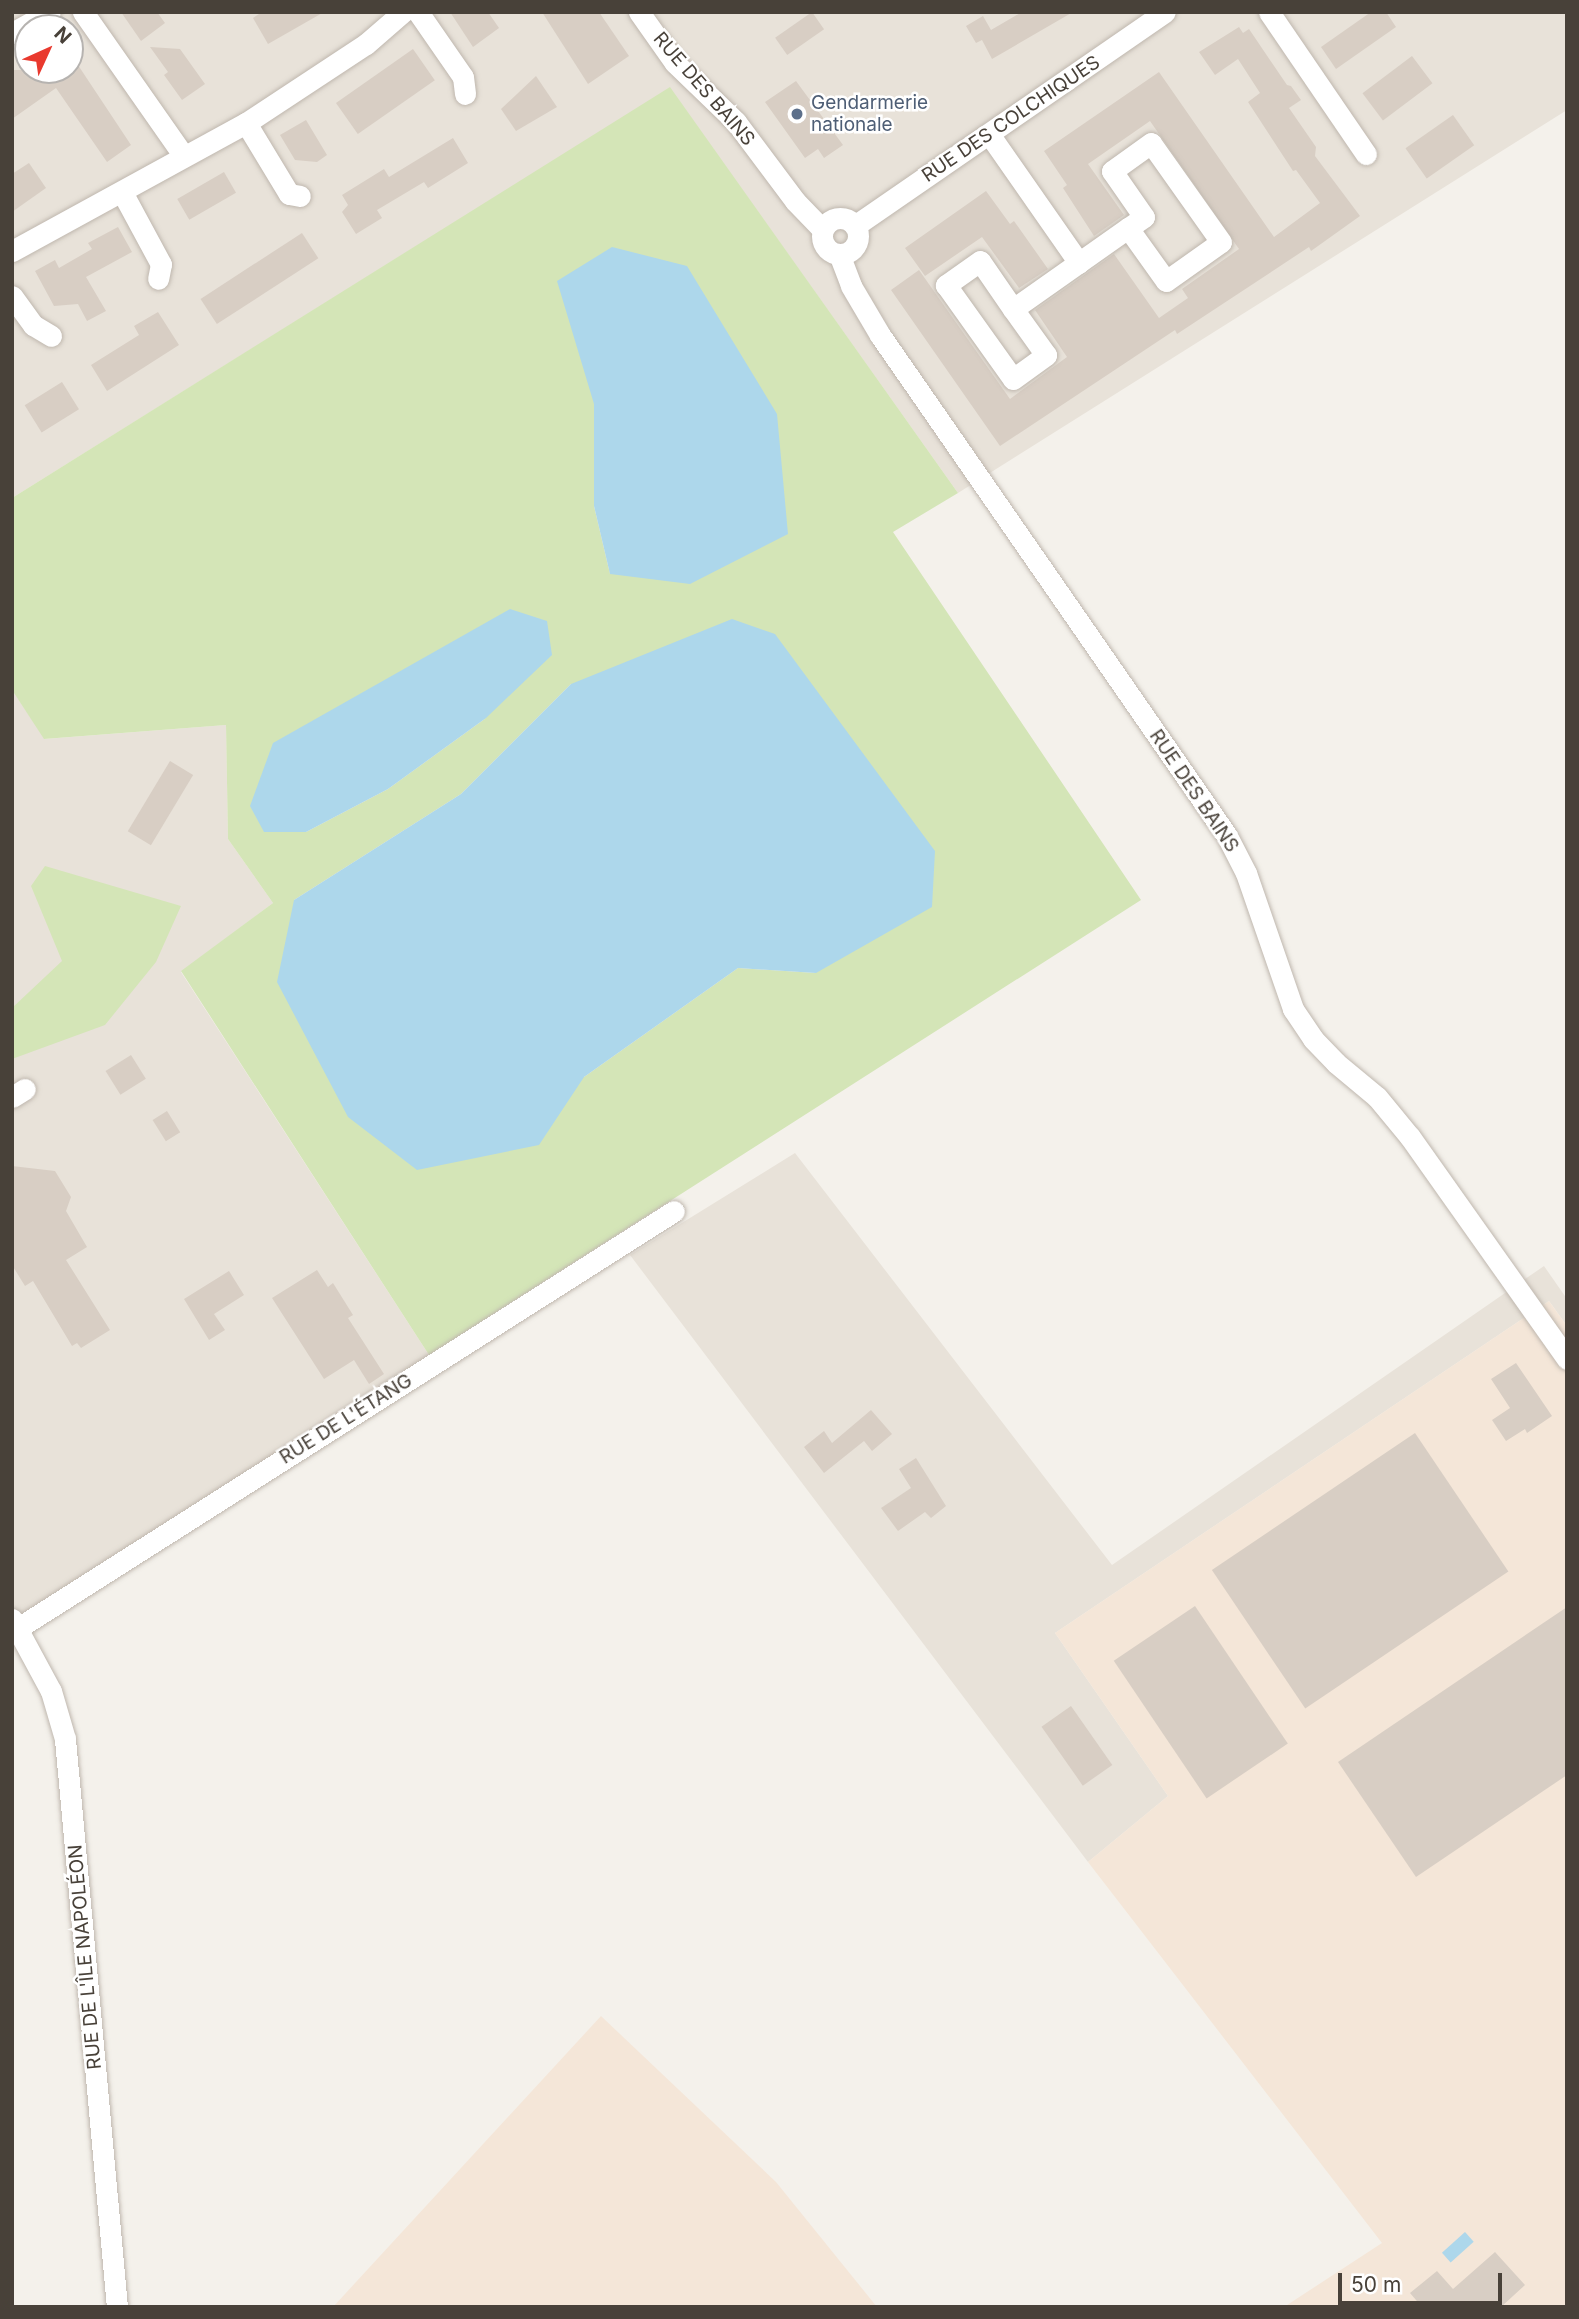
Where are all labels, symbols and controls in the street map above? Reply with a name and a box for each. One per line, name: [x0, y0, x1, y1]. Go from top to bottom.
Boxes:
north arrow: [14, 14, 84, 84]
text: N: [50, 22, 76, 48]
street label: RUE DES BAINS: [649, 28, 759, 150]
street label: RUE DES COLCHIQUES: [918, 51, 1104, 187]
place label: Gendarmerie nationale: [811, 92, 928, 136]
marker: Gendarmerie nationale: [789, 106, 805, 122]
street label: RUE DES BAINS: [1145, 725, 1243, 857]
street label: RUE DE L'ÉTANG: [276, 1369, 416, 1469]
street label: RUE DE L'ÎLE NAPOLÉON: [64, 1843, 106, 2071]
scale bar: [1341, 2260, 1506, 2304]
text: 50 m: [1351, 2272, 1401, 2297]

